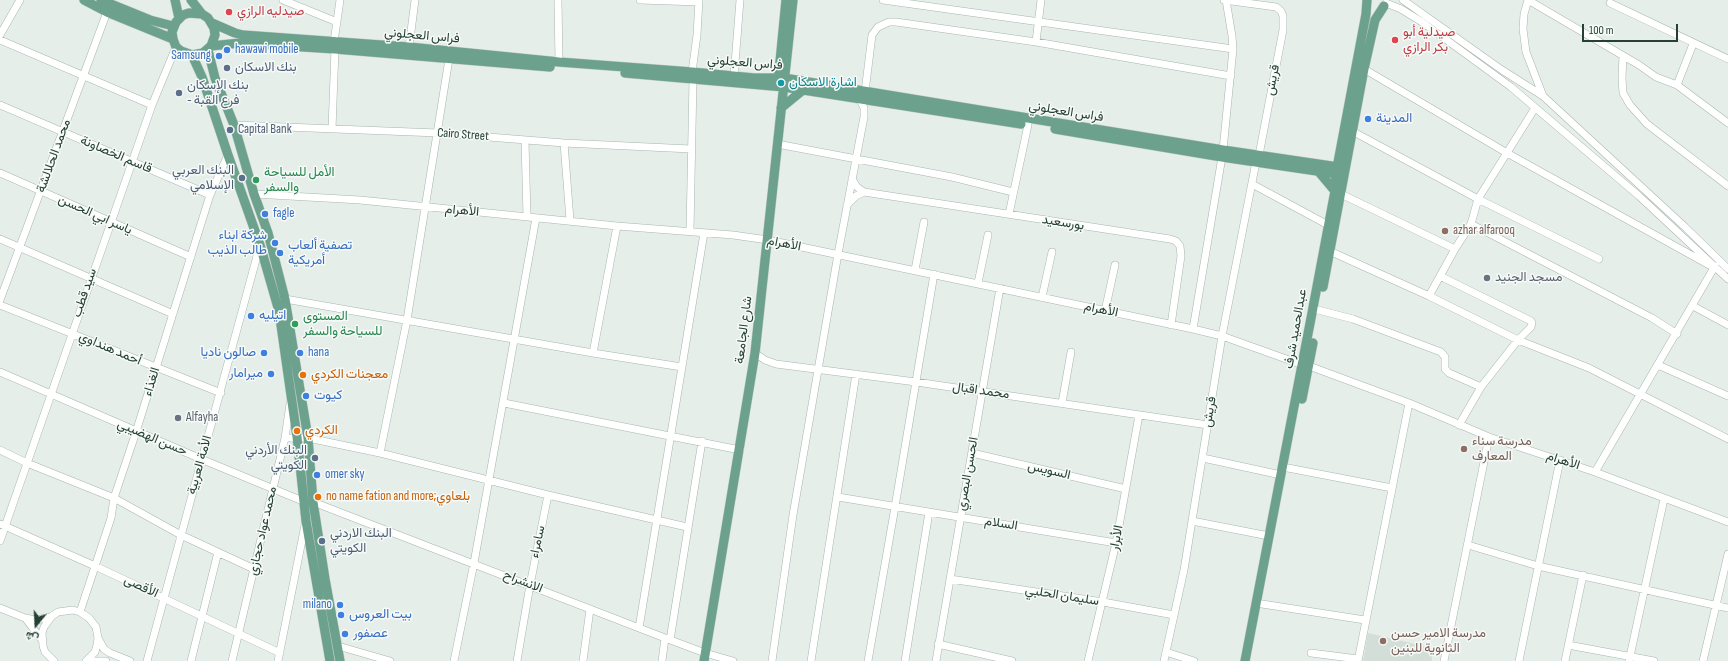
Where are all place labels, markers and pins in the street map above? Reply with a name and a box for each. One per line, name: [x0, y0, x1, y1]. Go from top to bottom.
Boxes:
place label: صيدليه الرازي: [237, 4, 304, 20]
marker: صيدليه الرازي: [224, 7, 234, 17]
place label: صيدلية أبو بكر الرازي: [1403, 25, 1455, 56]
marker: صيدلية أبو بكر الرازي: [1390, 35, 1400, 45]
place label: hawawi mobile: [235, 42, 299, 58]
marker: hawawi mobile: [222, 45, 232, 55]
place label: Samsung: [171, 48, 211, 64]
marker: Samsung: [214, 51, 224, 61]
place label: بنك الاسكان: [235, 60, 297, 76]
marker: بنك الاسكان: [222, 63, 232, 73]
place label: اشارة الاسكان: [789, 75, 857, 91]
place label: بنك الإسكان - فرع القبة: [187, 78, 249, 109]
marker: اشارة الاسكان: [776, 78, 786, 88]
marker: بنك الإسكان - فرع القبة: [174, 88, 184, 98]
place label: المدينة: [1376, 111, 1412, 127]
marker: المدينة: [1363, 114, 1373, 124]
place label: Capital Bank: [238, 122, 292, 138]
marker: Capital Bank: [225, 125, 235, 135]
place label: البنك العربي الإسلامي: [172, 163, 234, 194]
place label: الأمل للسياحة والسفر: [264, 165, 335, 196]
marker: البنك العربي الإسلامي: [237, 173, 247, 183]
marker: الأمل للسياحة والسفر: [251, 175, 261, 185]
place label: fagle: [273, 206, 294, 222]
marker: fagle: [260, 209, 270, 219]
place label: azhar alfarooq: [1453, 223, 1515, 239]
marker: azhar alfarooq: [1440, 226, 1450, 236]
place label: شركة ابناء طالب الذيب: [207, 228, 267, 259]
marker: شركة ابناء طالب الذيب: [270, 238, 280, 248]
place label: تصفية ألعاب أمريكية: [288, 238, 352, 269]
marker: تصفية ألعاب أمريكية: [275, 248, 285, 258]
place label: مسجد الجنيد: [1495, 270, 1562, 286]
marker: مسجد الجنيد: [1482, 273, 1492, 283]
place label: اتيليه: [259, 308, 286, 324]
place label: المستوى للسياحة والسفر: [303, 309, 382, 340]
marker: اتيليه: [246, 311, 256, 321]
marker: المستوى للسياحة والسفر: [290, 319, 300, 329]
place label: صالون ناديا: [201, 345, 256, 361]
place label: hana: [308, 345, 329, 361]
marker: صالون ناديا: [259, 348, 269, 358]
marker: hana: [295, 348, 305, 358]
place label: ميرامار: [229, 366, 263, 382]
place label: معجنات الكردي: [311, 367, 388, 383]
marker: ميرامار: [266, 369, 276, 379]
marker: معجنات الكردي: [298, 370, 308, 380]
place label: كيوت: [314, 388, 342, 404]
marker: كيوت: [301, 391, 311, 401]
place label: Alfayha: [186, 410, 218, 426]
marker: Alfayha: [173, 413, 183, 423]
place label: الكردي: [305, 423, 338, 439]
marker: الكردي: [292, 426, 302, 436]
place label: مدرسة سناء المعارف: [1472, 434, 1532, 465]
place label: البنك الأردني الكويتي: [245, 443, 307, 474]
marker: مدرسة سناء المعارف: [1459, 444, 1469, 454]
marker: البنك الأردني الكويتي: [310, 453, 320, 463]
place label: omer sky: [325, 467, 364, 483]
marker: omer sky: [312, 470, 322, 480]
place label: no name fation and more;بلعاوي: [326, 489, 470, 505]
marker: no name fation and more;بلعاوي: [313, 492, 323, 502]
place label: البنك الاردني الكويتي: [330, 526, 392, 557]
marker: البنك الاردني الكويتي: [317, 536, 327, 546]
place label: milano: [303, 597, 332, 613]
marker: milano: [335, 600, 345, 610]
place label: بيت العروس: [349, 607, 412, 623]
marker: بيت العروس: [336, 610, 346, 620]
place label: عصفور: [353, 626, 388, 642]
place label: مدرسة الامير حسن الثانوية للبنين: [1391, 626, 1486, 657]
marker: عصفور: [340, 629, 350, 639]
marker: مدرسة الامير حسن الثانوية للبنين: [1378, 636, 1388, 646]

